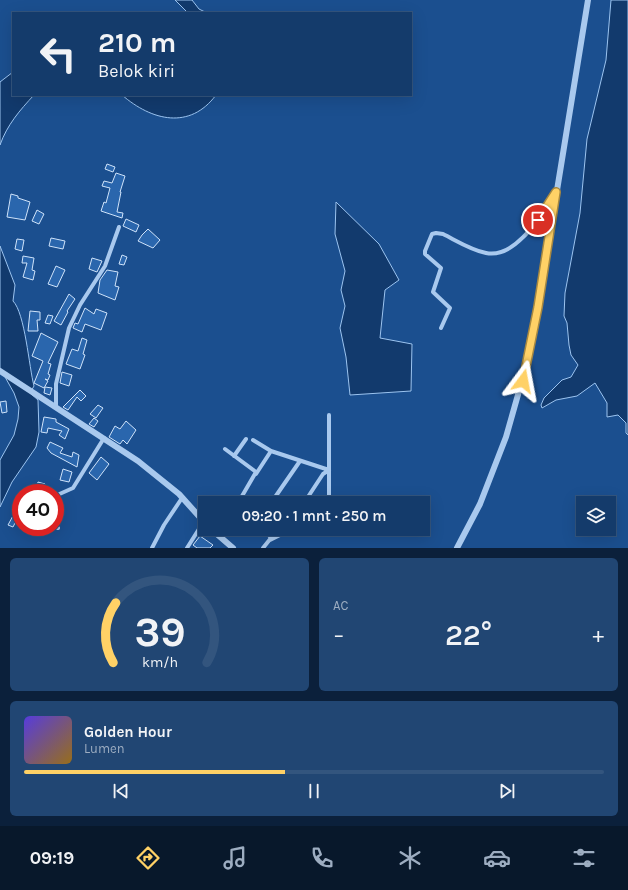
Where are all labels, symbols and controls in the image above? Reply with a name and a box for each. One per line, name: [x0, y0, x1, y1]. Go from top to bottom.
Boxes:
text: 210 m: [98, 26, 176, 59]
icon: left: [32, 28, 84, 80]
text: Belok kiri: [98, 60, 175, 82]
pin: [521, 203, 555, 237]
icon: arrive: [527, 209, 549, 231]
position arrow: [502, 360, 544, 402]
speed limit sign: 40: [12, 484, 64, 536]
map controls: [576, 496, 616, 536]
button: layers: [576, 496, 616, 536]
text: 09:20 · 1 mnt · 250 m: [242, 507, 386, 525]
text: AC: [333, 598, 348, 613]
text: 39: [134, 607, 185, 655]
text: 22°: [445, 617, 492, 653]
text: −: [333, 622, 345, 648]
text: +: [592, 622, 604, 648]
text: km/h: [141, 653, 178, 670]
text: Golden Hour: [84, 723, 172, 741]
text: Lumen: [84, 741, 125, 756]
icon: previous: [110, 780, 132, 802]
icon: pause: [303, 780, 325, 802]
icon: next: [496, 780, 518, 802]
icon: directions: [134, 844, 162, 872]
icon: music: [221, 844, 249, 872]
icon: phone: [308, 844, 336, 872]
icon: climate: [396, 844, 424, 872]
icon: car: [483, 844, 511, 872]
icon: filters: [570, 844, 598, 872]
text: 09:19: [30, 847, 74, 869]

